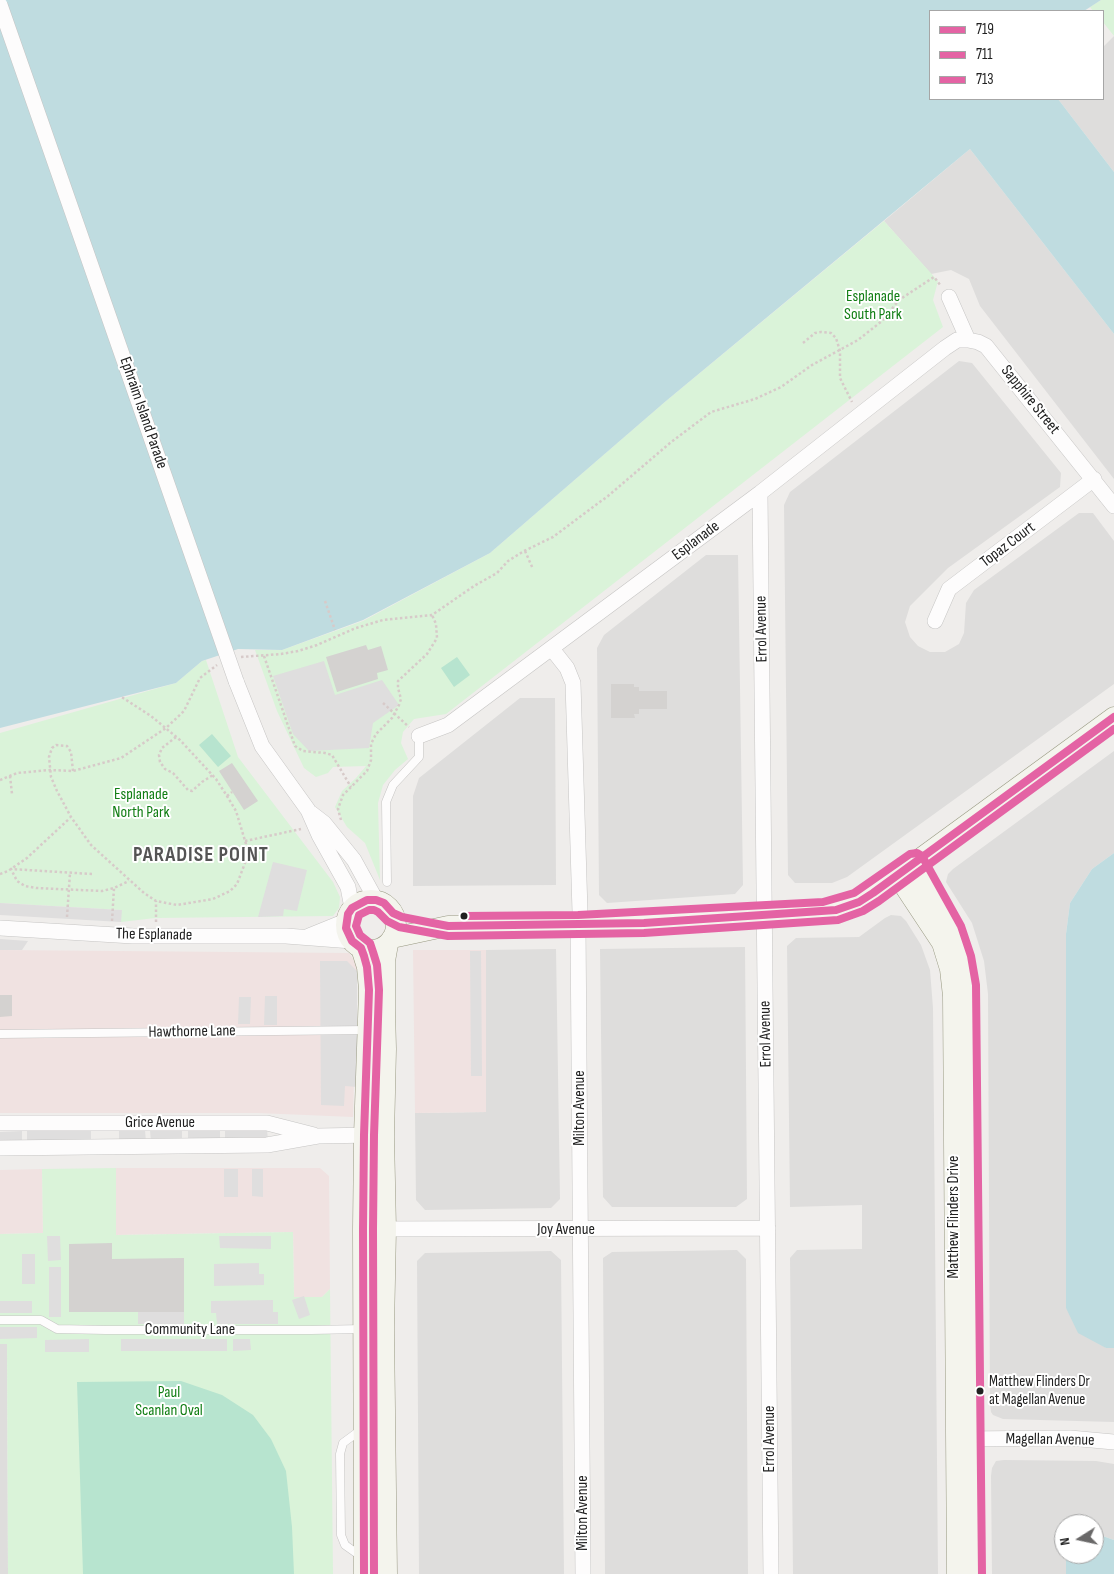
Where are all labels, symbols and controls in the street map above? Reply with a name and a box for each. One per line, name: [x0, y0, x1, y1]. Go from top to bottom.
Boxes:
legend: [929, 10, 1104, 100]
text: 719: [976, 20, 994, 39]
text: 711: [976, 45, 993, 64]
text: 713: [976, 70, 994, 89]
park label: Esplanade South Park: [844, 287, 902, 325]
street label: Ephraim Island Parade: [115, 355, 171, 471]
street label: Sapphire Street: [996, 362, 1064, 438]
street label: Esplanade: [669, 517, 723, 565]
street label: Topaz Court: [977, 518, 1039, 572]
street label: Errol Avenue: [752, 595, 772, 663]
park label: Esplanade North Park: [112, 785, 170, 823]
district label: PARADISE POINT: [131, 843, 271, 869]
unlabelled marker: [459, 911, 469, 921]
street label: The Esplanade: [116, 925, 192, 945]
street label: Errol Avenue: [756, 1000, 776, 1068]
street label: Hawthorne Lane: [148, 1022, 236, 1042]
street label: Milton Avenue: [570, 1070, 590, 1146]
street label: Grice Avenue: [125, 1113, 195, 1133]
street label: Matthew Flinders Drive: [944, 1155, 964, 1279]
street label: Joy Avenue: [537, 1220, 595, 1240]
street label: Community Lane: [145, 1320, 235, 1340]
place label: Matthew Flinders Dr at Magellan Avenue: [989, 1373, 1090, 1408]
park label: Paul Scanlan Oval: [135, 1383, 203, 1421]
marker: Matthew Flinders Dr at Magellan Avenue: [975, 1386, 985, 1396]
street label: Errol Avenue: [760, 1406, 780, 1472]
street label: Magellan Avenue: [1005, 1430, 1095, 1450]
street label: Milton Avenue: [573, 1475, 593, 1551]
north arrow: [1054, 1514, 1104, 1564]
text: N: [1056, 1536, 1074, 1547]

